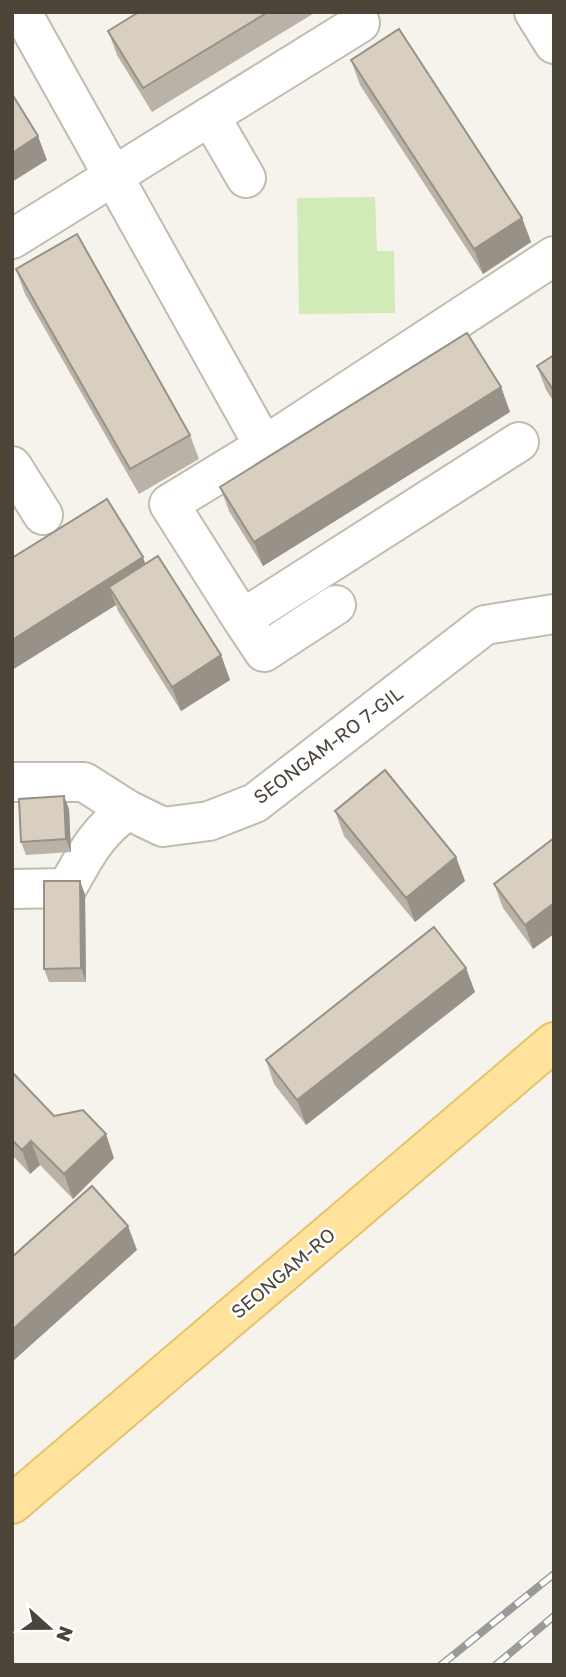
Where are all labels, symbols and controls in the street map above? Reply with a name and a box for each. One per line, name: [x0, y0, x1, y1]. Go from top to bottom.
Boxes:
street label: SEONGAM-RO 7-GIL: [249, 681, 407, 808]
street label: SEONGAM-RO: [226, 1223, 339, 1323]
north arrow: [14, 1593, 84, 1663]
text: N: [52, 1623, 79, 1645]

